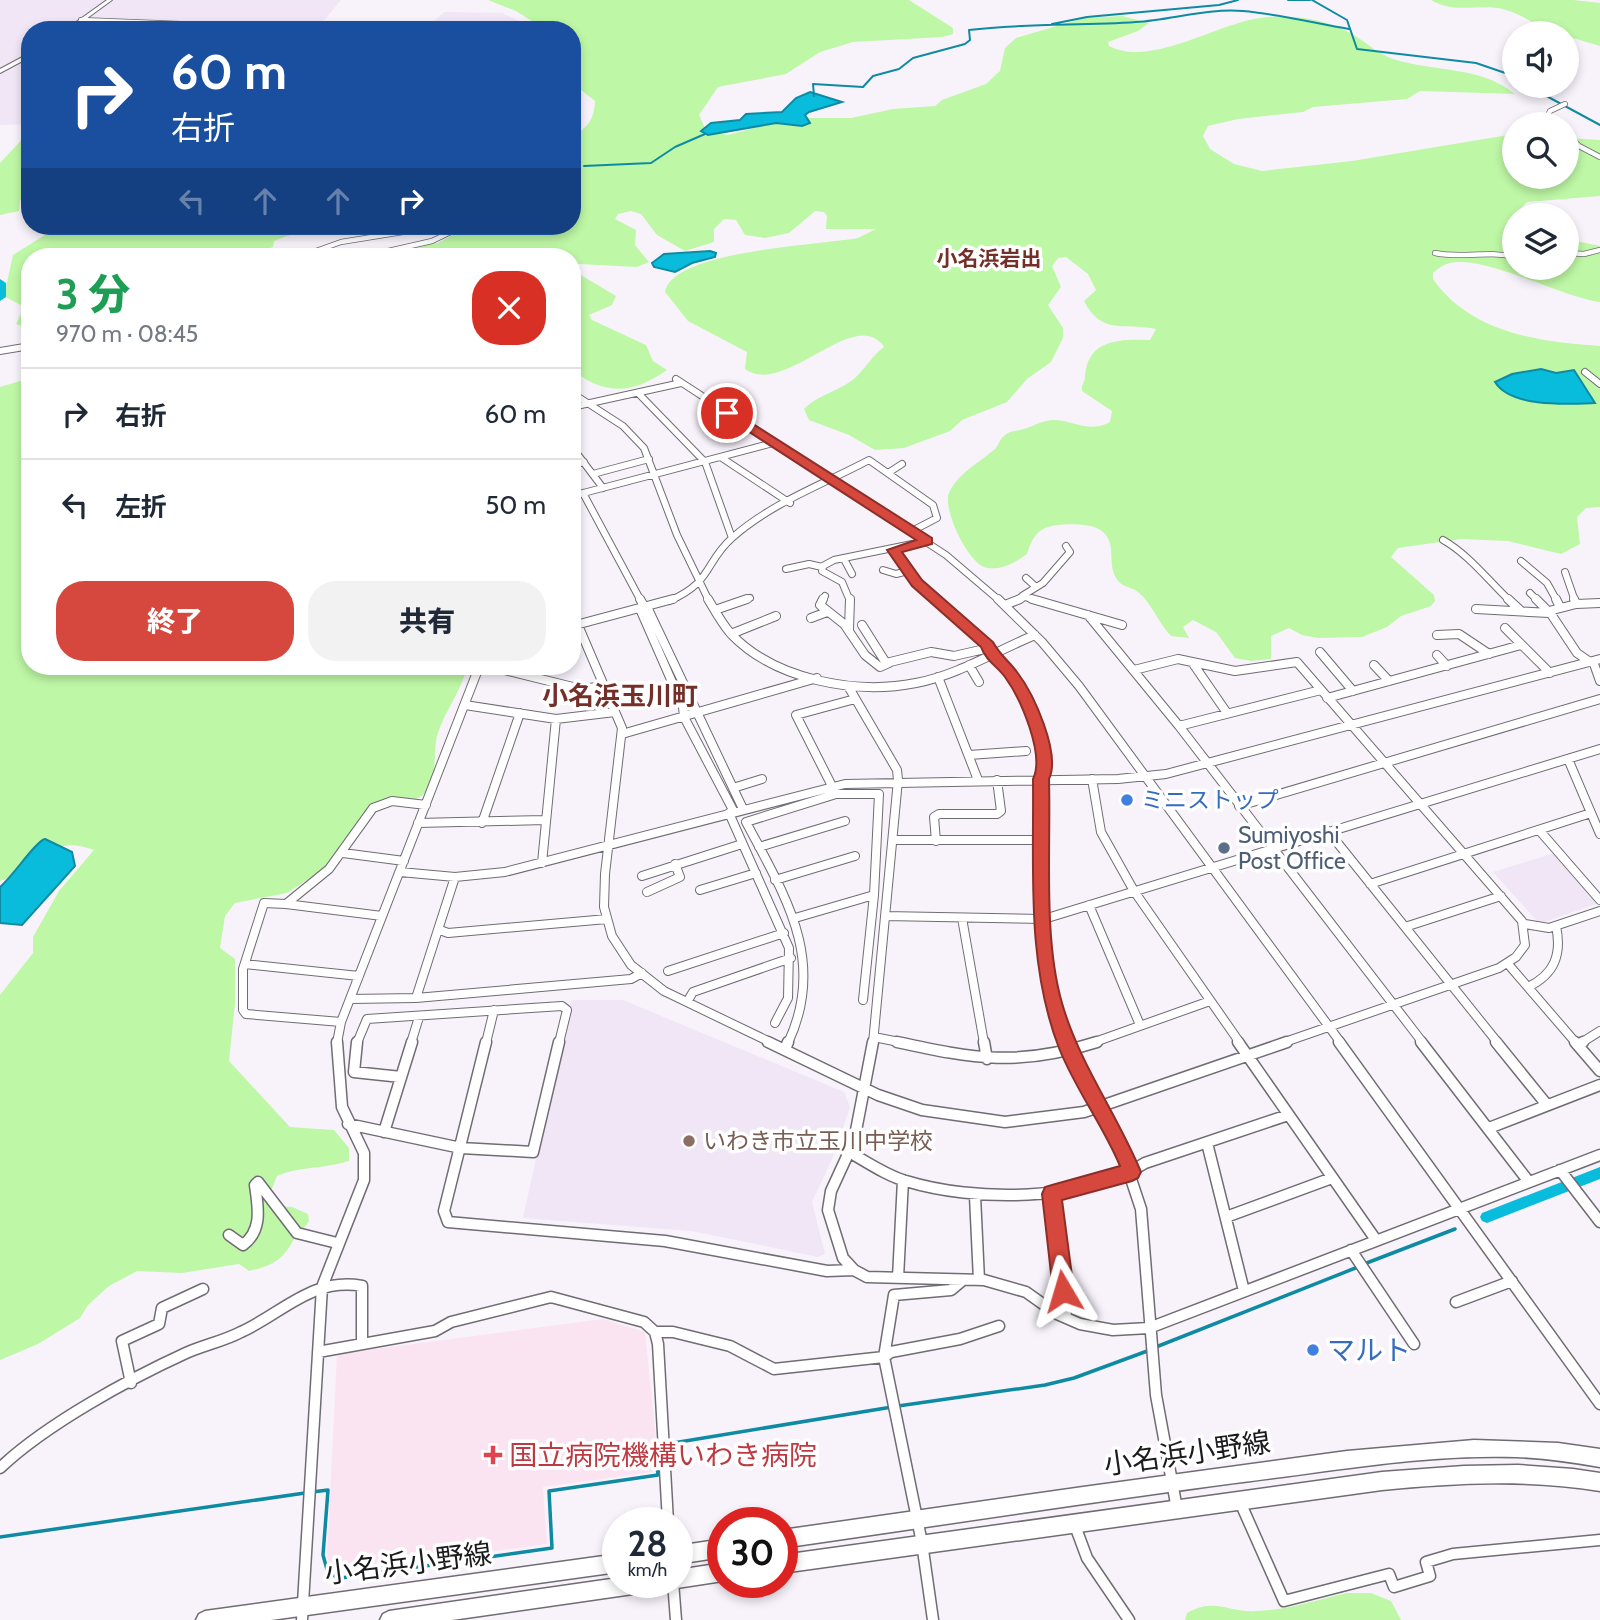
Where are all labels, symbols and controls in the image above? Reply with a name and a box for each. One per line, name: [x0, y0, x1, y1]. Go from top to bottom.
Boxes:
map controls: [1502, 21, 1579, 280]
button: sound: [1502, 21, 1579, 98]
text: 60 m: [171, 42, 287, 101]
icon: right: [56, 49, 147, 140]
text: 右折: [171, 108, 235, 147]
button: search: [1502, 112, 1579, 189]
icon: left: [173, 182, 211, 220]
icon: ahead: [246, 182, 284, 220]
icon: ahead: [319, 182, 357, 220]
icon: right: [392, 182, 430, 220]
button: layers: [1502, 203, 1579, 280]
district label: 小名浜岩出: [937, 246, 1042, 271]
text: 3 分: [56, 268, 130, 320]
button: close: [472, 271, 546, 345]
text: 970 m · 08:45: [56, 320, 198, 348]
pin: [697, 383, 757, 443]
icon: arrive: [708, 394, 746, 432]
icon: right: [56, 395, 94, 433]
text: 60 m: [484, 398, 546, 430]
text: 右折: [115, 400, 167, 432]
icon: left: [56, 486, 94, 524]
text: 50 m: [485, 489, 546, 521]
text: 左折: [115, 491, 167, 523]
button: 終了: [56, 581, 294, 661]
button: 共有: [308, 581, 546, 661]
district label: 小名浜玉川町: [542, 680, 698, 712]
place label: ミニストップ: [1141, 786, 1279, 814]
marker: ミニストップ: [1119, 792, 1135, 808]
place label: Sumiyoshi Post Office: [1238, 821, 1346, 875]
marker: Sumiyoshi Post Office: [1216, 840, 1232, 856]
place label: いわき市立玉川中学校: [703, 1127, 933, 1155]
marker: いわき市立玉川中学校: [681, 1133, 697, 1149]
position arrow: [1026, 1254, 1100, 1328]
place label: マルト: [1327, 1333, 1411, 1367]
marker: マルト: [1305, 1342, 1321, 1358]
street label: 小名浜小野線: [1101, 1424, 1273, 1482]
place label: 国立病院機構いわき病院: [509, 1438, 817, 1472]
marker: 国立病院機構いわき病院: [483, 1445, 503, 1465]
speed limit sign: 30: [707, 1507, 798, 1598]
text: 28: [628, 1522, 667, 1565]
street label: 小名浜小野線: [323, 1536, 493, 1590]
text: km/h: [628, 1559, 667, 1581]

